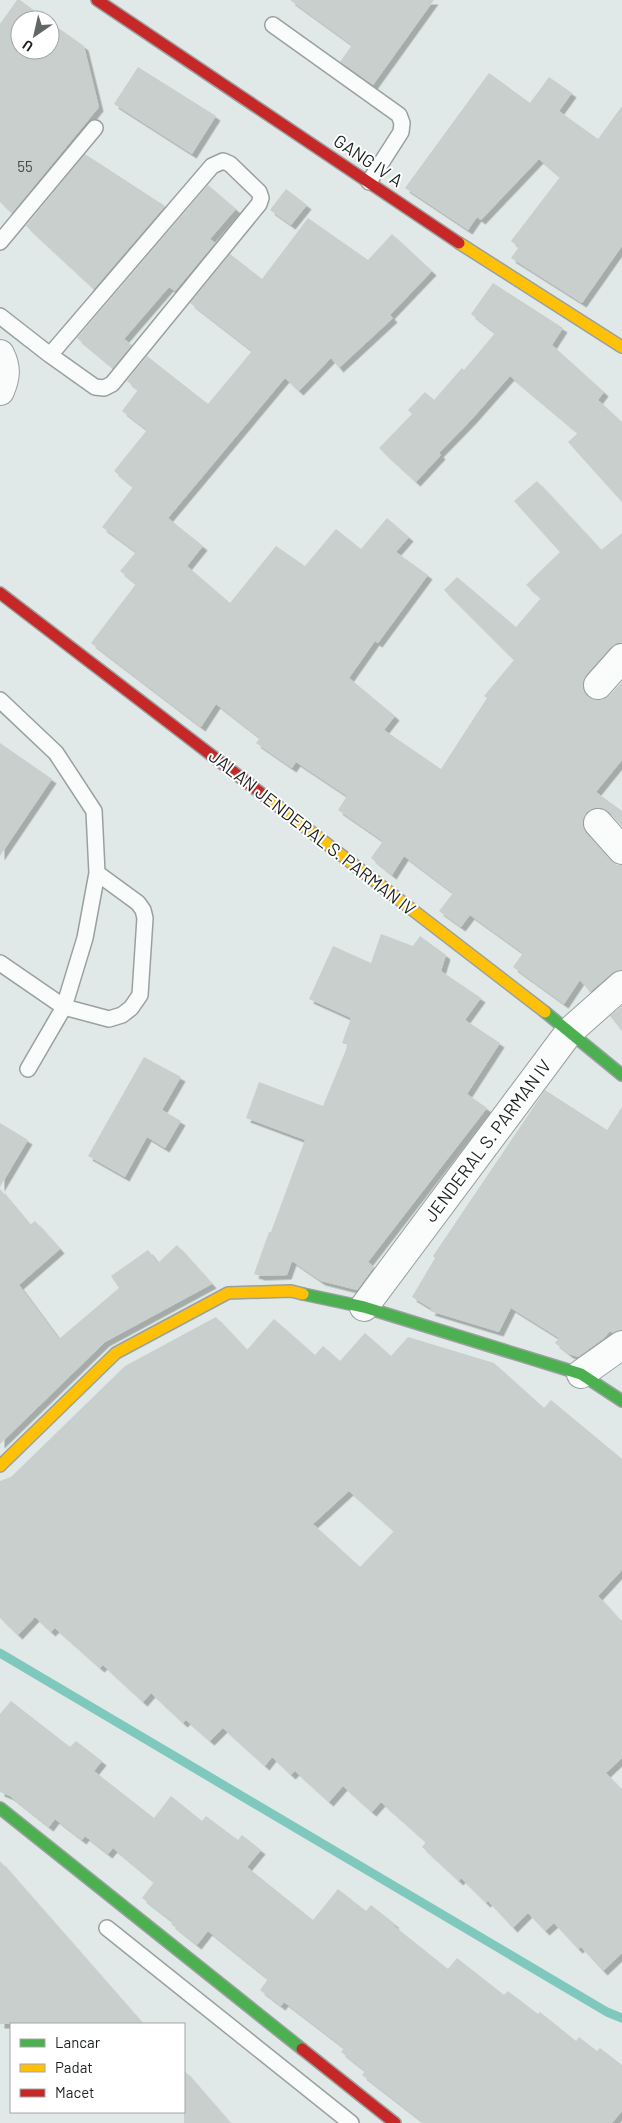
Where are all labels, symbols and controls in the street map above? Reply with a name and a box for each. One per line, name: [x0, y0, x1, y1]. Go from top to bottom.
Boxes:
north arrow: [10, 10, 60, 60]
text: U: [19, 37, 36, 56]
street label: GANG IV A: [330, 129, 407, 191]
house number: 55: [17, 157, 33, 175]
street label: JALAN JENDERAL S. PARMAN IV: [205, 745, 421, 920]
street label: JENDERAL S. PARMAN IV: [419, 1055, 556, 1226]
legend: [10, 2023, 185, 2113]
text: Lancar: [55, 2033, 101, 2051]
text: Padat: [55, 2058, 93, 2076]
text: Macet: [55, 2083, 95, 2101]

